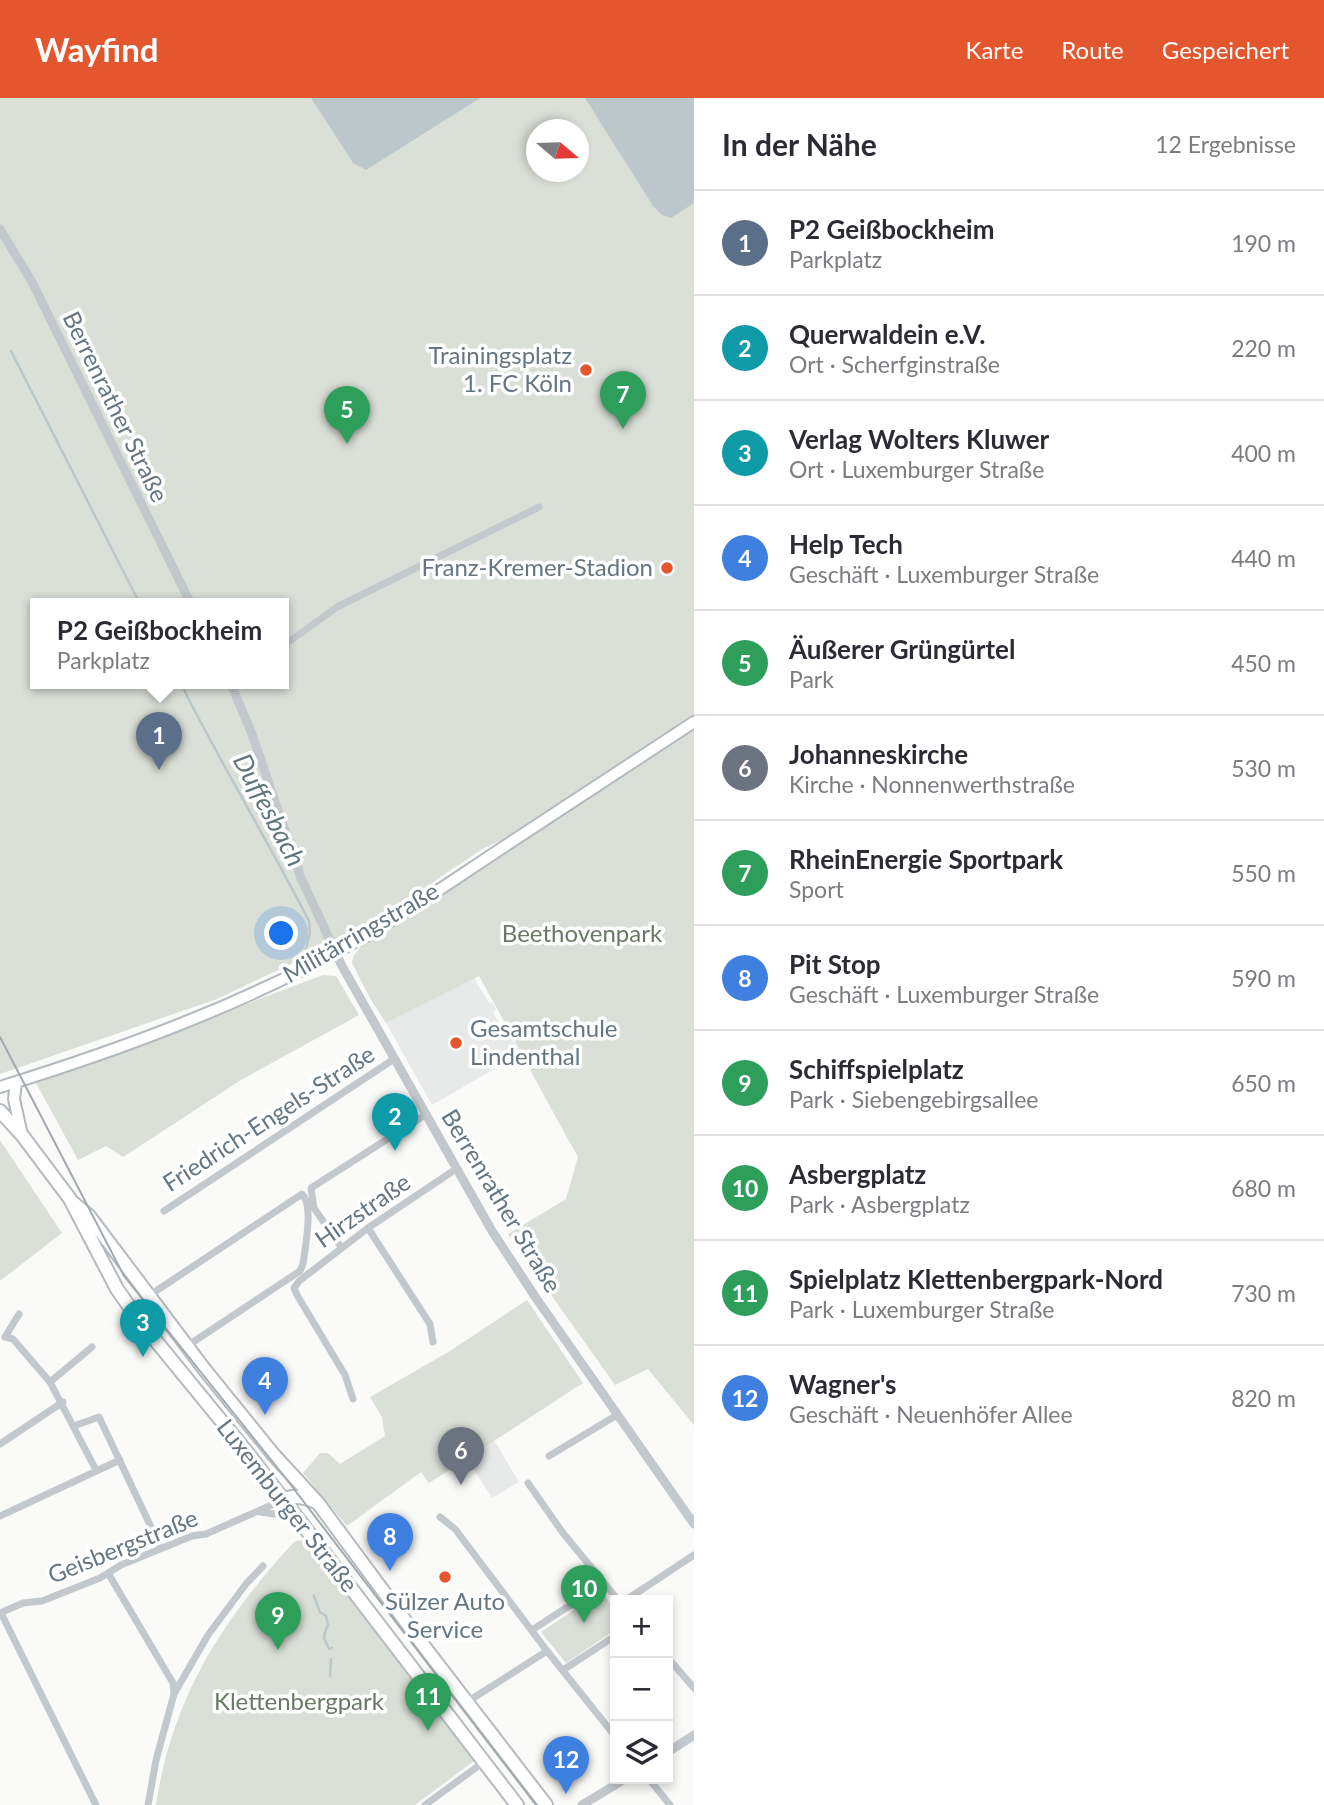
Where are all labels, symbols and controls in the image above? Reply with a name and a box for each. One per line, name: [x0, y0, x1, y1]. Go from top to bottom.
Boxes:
text: Wayfind: [35, 29, 159, 69]
text: Karte: [966, 35, 1023, 64]
text: Route: [1061, 35, 1124, 64]
text: Gespeichert: [1162, 35, 1289, 64]
north arrow: [526, 119, 589, 182]
text: In der Nähe: [722, 126, 877, 162]
text: 12 Ergebnisse: [1155, 130, 1296, 158]
text: P2 Geißbockheim: [789, 213, 994, 245]
text: 1: [738, 229, 752, 257]
text: 190 m: [1231, 229, 1296, 257]
text: Parkplatz: [789, 245, 882, 273]
street label: Berrenrather Straße: [58, 306, 175, 506]
text: Querwaldein e.V.: [789, 318, 985, 350]
text: 2: [738, 334, 752, 362]
text: 220 m: [1231, 334, 1296, 362]
place label: Trainingsplatz 1. FC Köln: [428, 340, 572, 397]
text: Ort · Scherfginstraße: [789, 350, 1000, 378]
marker: Trainingsplatz 1. FC Köln: [578, 362, 594, 378]
pin: 7: [600, 371, 646, 429]
pin: 5: [324, 386, 370, 444]
text: Verlag Wolters Kluwer: [789, 423, 1049, 455]
text: 3: [738, 439, 752, 467]
text: 400 m: [1231, 439, 1296, 467]
text: Ort · Luxemburger Straße: [789, 455, 1044, 483]
text: Help Tech: [789, 528, 903, 560]
text: 4: [738, 544, 752, 572]
text: 440 m: [1231, 544, 1296, 572]
place label: Franz-Kremer-Stadion: [421, 552, 653, 581]
marker: Franz-Kremer-Stadion: [659, 560, 675, 576]
text: Geschäft · Luxemburger Straße: [789, 560, 1099, 588]
popup: [30, 598, 289, 689]
text: P2 Geißbockheim: [57, 614, 262, 646]
text: Äußerer Grüngürtel: [789, 633, 1015, 665]
text: Parkplatz: [57, 646, 150, 674]
text: 5: [738, 649, 752, 677]
text: 450 m: [1231, 649, 1296, 677]
text: Park: [789, 665, 834, 693]
pin: 1: [136, 712, 182, 770]
text: Johanneskirche: [789, 738, 968, 770]
water label: Duffesbach: [227, 748, 313, 871]
text: 6: [738, 754, 752, 782]
text: 530 m: [1231, 754, 1296, 782]
text: Kirche · Nonnenwerthstraße: [789, 770, 1075, 798]
text: RheinEnergie Sportpark: [789, 843, 1063, 875]
text: 7: [738, 859, 752, 887]
text: 550 m: [1231, 859, 1296, 887]
street label: Militärringstraße: [277, 875, 443, 988]
text: Sport: [789, 875, 844, 903]
your location: [264, 916, 298, 950]
park label: Beethovenpark: [502, 918, 663, 947]
text: Pit Stop: [789, 948, 881, 980]
text: 8: [738, 964, 752, 992]
text: 590 m: [1231, 964, 1296, 992]
text: Geschäft · Luxemburger Straße: [789, 980, 1099, 1008]
place label: Gesamtschule Lindenthal: [470, 1013, 618, 1070]
marker: Gesamtschule Lindenthal: [448, 1035, 464, 1051]
street label: Friedrich-Engels-Straße: [157, 1038, 379, 1197]
text: Schiffspielplatz: [789, 1053, 964, 1085]
text: 9: [738, 1069, 752, 1097]
text: 650 m: [1231, 1069, 1296, 1097]
text: Park · Siebengebirgsallee: [789, 1085, 1039, 1113]
pin: 2: [372, 1093, 418, 1151]
street label: Berrenrather Straße: [436, 1103, 568, 1297]
text: Asbergplatz: [789, 1158, 926, 1190]
street label: Hirzstraße: [309, 1166, 415, 1253]
text: 10: [732, 1174, 758, 1202]
text: 680 m: [1231, 1174, 1296, 1202]
text: Park · Asbergplatz: [789, 1190, 970, 1218]
text: Spielplatz Klettenbergpark-Nord: [789, 1263, 1163, 1295]
text: 11: [732, 1279, 758, 1307]
text: 730 m: [1231, 1279, 1296, 1307]
text: Park · Luxemburger Straße: [789, 1295, 1054, 1323]
pin: 3: [120, 1299, 166, 1357]
pin: 4: [242, 1357, 288, 1415]
text: Wagner's: [789, 1368, 897, 1400]
text: 12: [732, 1384, 758, 1412]
text: 820 m: [1231, 1384, 1296, 1412]
text: Geschäft · Neuenhöfer Allee: [789, 1400, 1073, 1428]
street label: Luxemburger Straße: [212, 1413, 365, 1597]
pin: 6: [438, 1427, 484, 1485]
street label: Geisbergstraße: [43, 1502, 202, 1589]
pin: 8: [367, 1513, 413, 1571]
pin: 10: [561, 1565, 607, 1623]
marker: Sülzer Auto Service: [437, 1569, 453, 1585]
place label: Sülzer Auto Service: [385, 1586, 505, 1643]
pin: 9: [255, 1592, 301, 1650]
map controls: [610, 1595, 673, 1784]
button: +: [610, 1595, 673, 1658]
button: −: [610, 1658, 673, 1721]
pin: 11: [405, 1673, 451, 1731]
park label: Klettenbergpark: [214, 1686, 385, 1715]
button: layers: [610, 1721, 673, 1784]
pin: 12: [543, 1736, 589, 1794]

